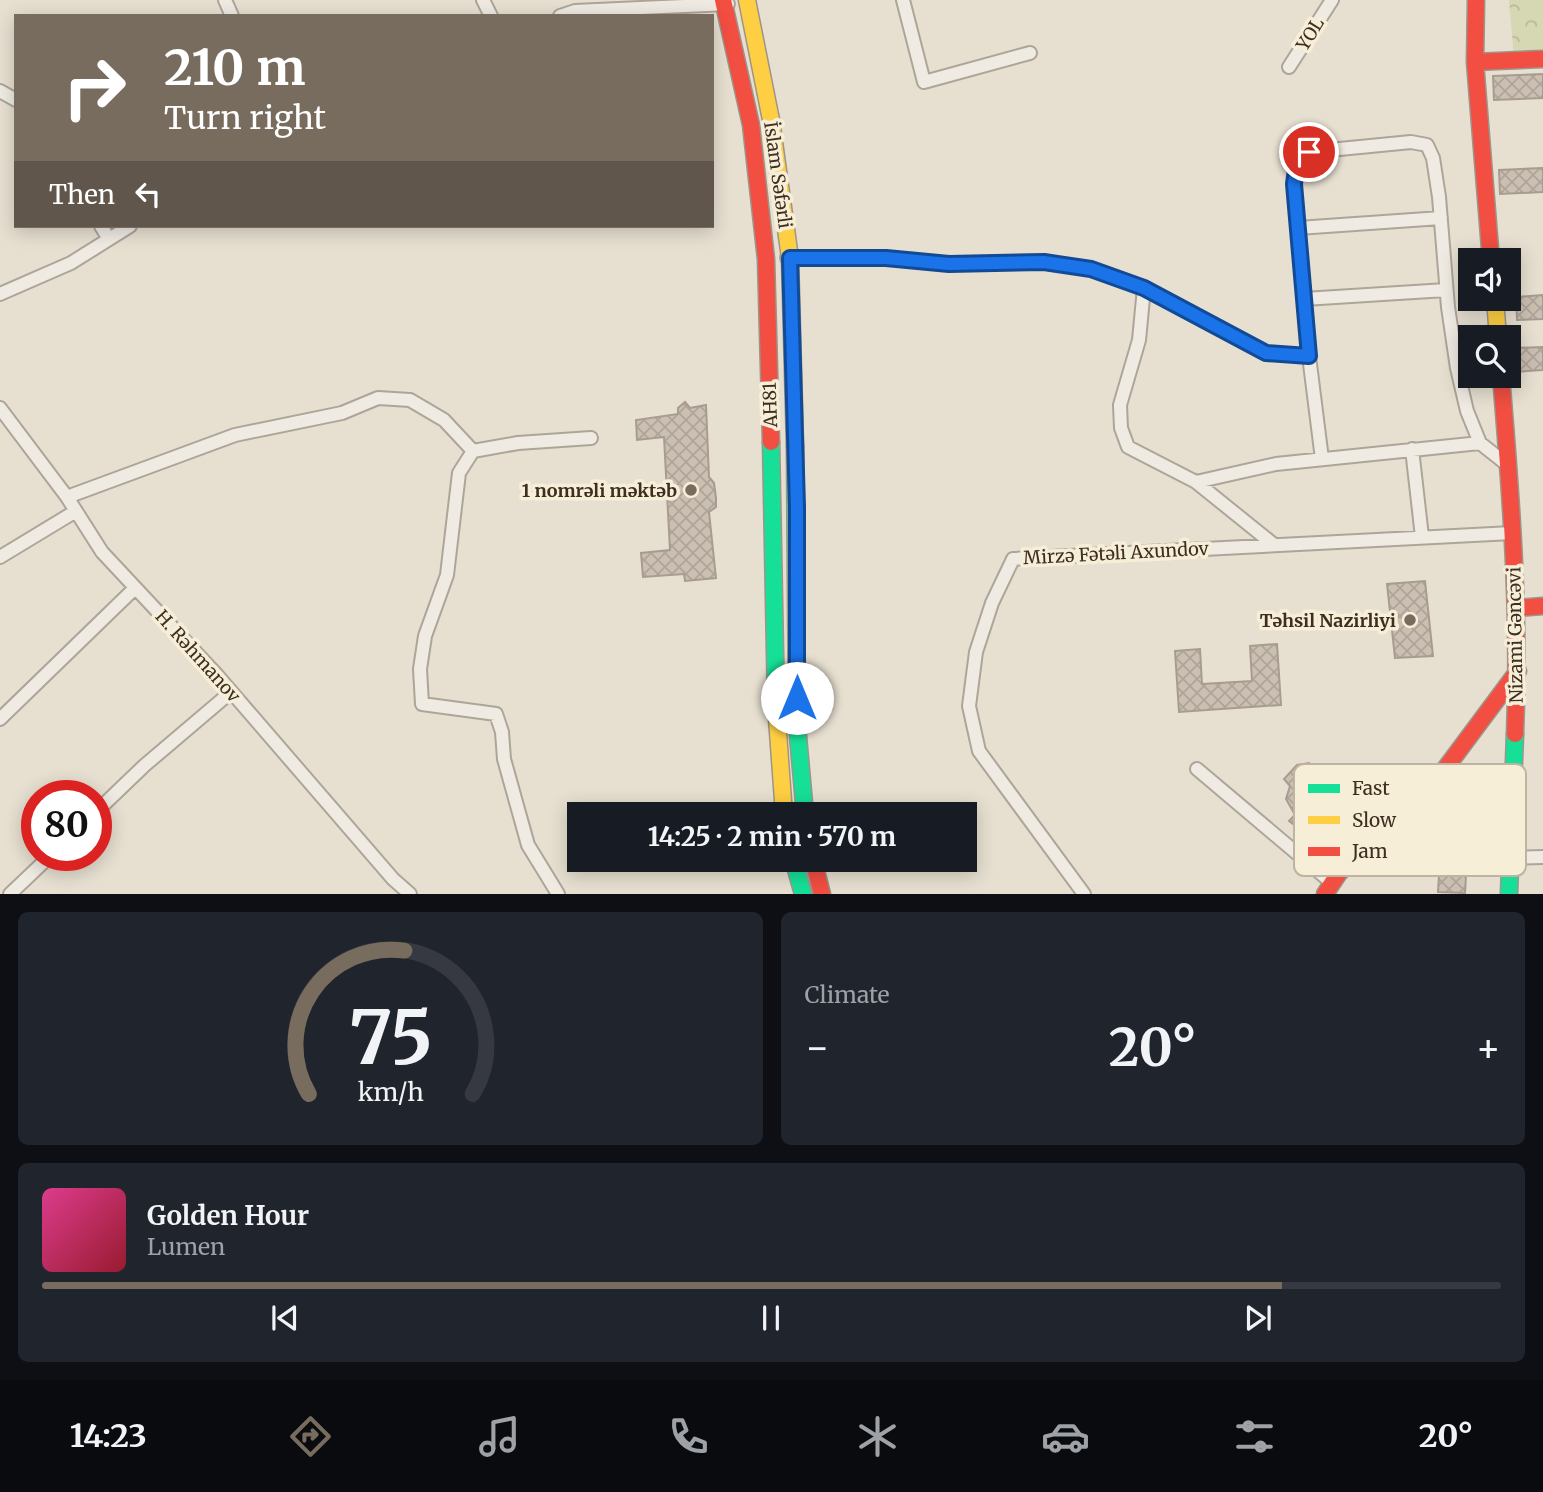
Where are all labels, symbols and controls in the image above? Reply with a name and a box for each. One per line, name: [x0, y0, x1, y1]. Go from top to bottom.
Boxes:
street label: YOL: [1290, 13, 1329, 56]
text: 210 m: [164, 37, 305, 98]
icon: right: [49, 42, 140, 133]
text: Turn right: [164, 98, 326, 138]
street label: İslam Səfərli: [759, 120, 797, 230]
pin: [1279, 122, 1339, 182]
icon: arrive: [1290, 133, 1328, 171]
icon: left: [129, 175, 167, 213]
text: Then: [49, 178, 115, 211]
map controls: [1458, 248, 1521, 388]
button: sound: [1458, 248, 1521, 311]
button: search: [1458, 325, 1521, 388]
street label: AH81: [758, 382, 782, 429]
place label: 1 nomrəli məktəb: [522, 479, 677, 502]
marker: 1 nomrəli məktəb: [683, 482, 699, 498]
street label: Mirzə Fətəli Axundov: [1023, 537, 1210, 569]
street label: Nizami Gəncəvi: [1502, 567, 1528, 703]
street label: H. Rəhmanov: [150, 605, 246, 708]
place label: Təhsil Nazirliyi: [1260, 609, 1396, 632]
marker: Təhsil Nazirliyi: [1402, 612, 1418, 628]
position arrow: [760, 661, 834, 735]
legend: [1294, 764, 1526, 876]
text: Fast: [1352, 776, 1390, 800]
speed limit sign: 80: [21, 780, 112, 871]
text: Slow: [1352, 808, 1397, 832]
text: 14:25 · 2 min · 570 m: [648, 820, 896, 853]
text: Jam: [1351, 839, 1388, 863]
text: Climate: [805, 980, 890, 1009]
text: 75: [348, 993, 432, 1085]
text: 20°: [1109, 1015, 1197, 1080]
text: −: [805, 1024, 830, 1071]
text: +: [1476, 1024, 1501, 1071]
text: km/h: [357, 1076, 423, 1108]
text: Golden Hour: [147, 1199, 309, 1232]
text: Lumen: [147, 1232, 225, 1261]
icon: previous: [266, 1299, 304, 1337]
icon: pause: [752, 1299, 790, 1337]
icon: next: [1239, 1299, 1277, 1337]
icon: directions: [286, 1412, 335, 1461]
icon: music: [475, 1412, 524, 1461]
icon: phone: [664, 1412, 713, 1461]
icon: climate: [853, 1412, 902, 1461]
icon: car: [1041, 1412, 1090, 1461]
icon: filters: [1230, 1412, 1279, 1461]
text: 14:23: [70, 1416, 147, 1456]
text: 20°: [1419, 1416, 1473, 1456]

